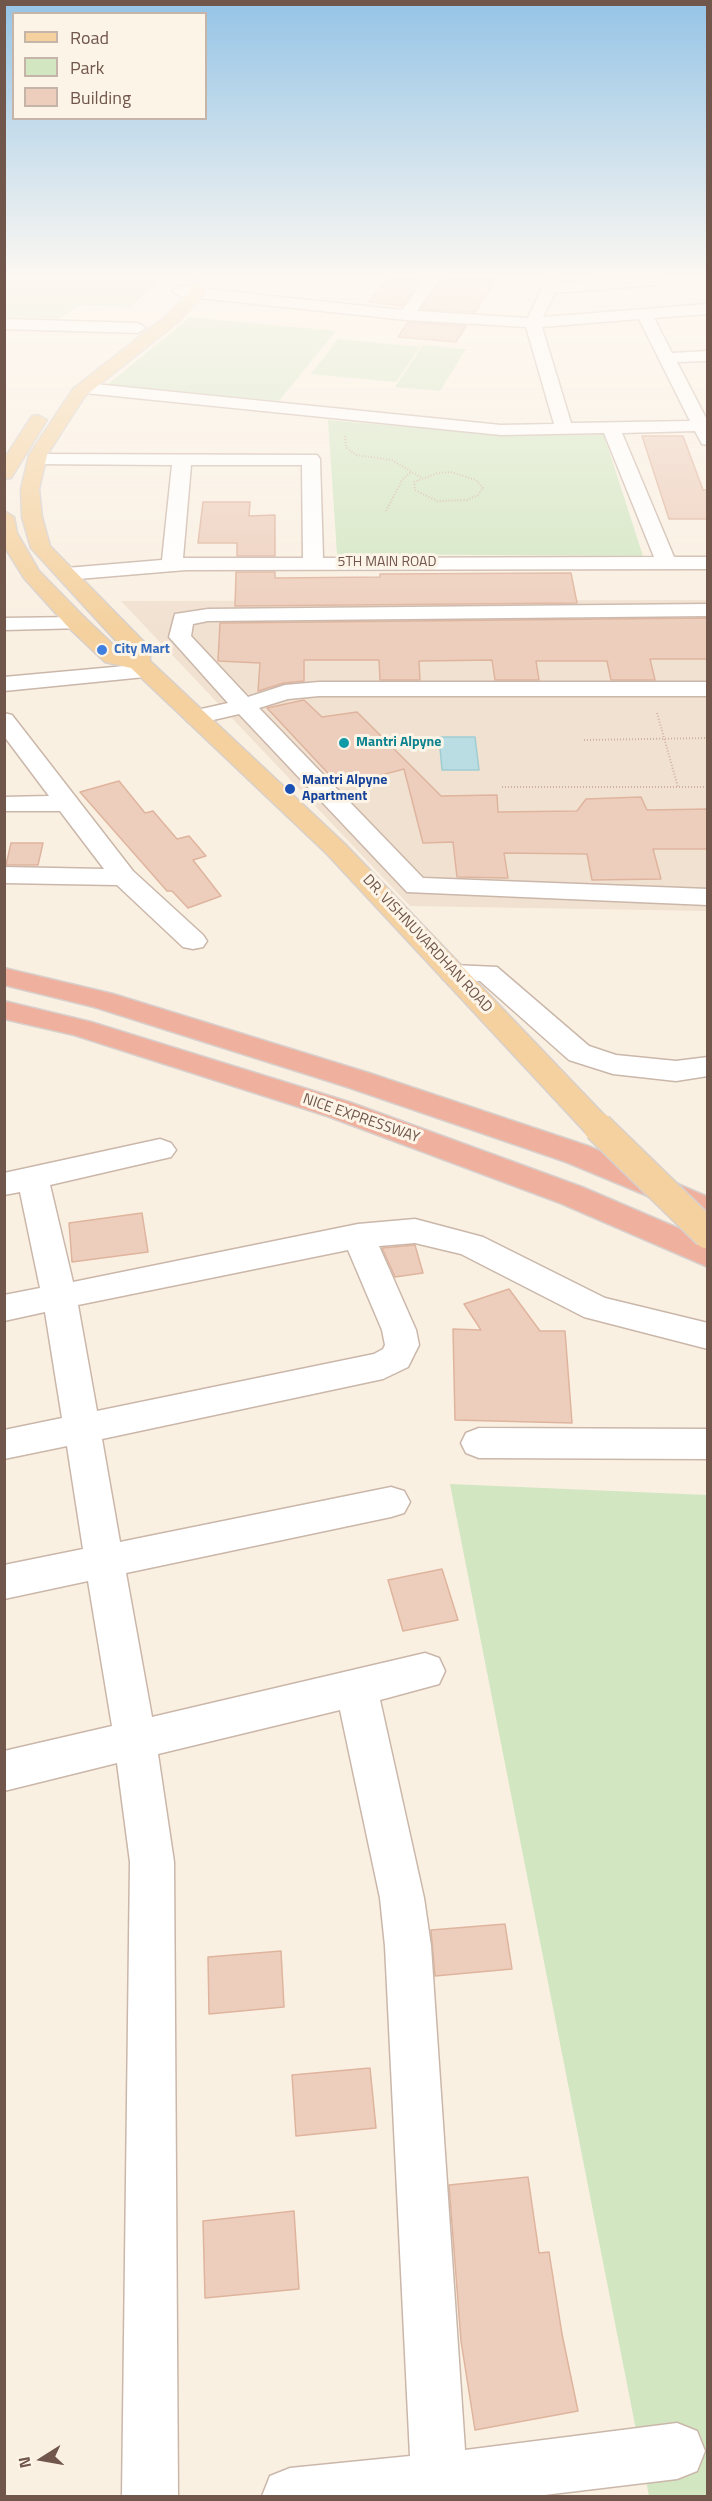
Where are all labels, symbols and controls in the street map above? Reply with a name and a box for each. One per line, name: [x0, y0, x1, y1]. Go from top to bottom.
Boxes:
legend: [12, 12, 207, 120]
text: Road: [70, 24, 109, 51]
text: Park: [70, 54, 104, 81]
text: Building: [70, 84, 131, 111]
street label: 5TH MAIN ROAD: [338, 555, 436, 571]
place label: City Mart: [114, 642, 170, 658]
marker: City Mart: [95, 643, 109, 657]
place label: Mantri Alpyne: [356, 735, 441, 751]
marker: Mantri Alpyne: [337, 736, 351, 750]
place label: Mantri Alpyne Apartment: [302, 773, 387, 806]
marker: Mantri Alpyne Apartment: [283, 782, 297, 796]
street label: DR. VISHNUVARDHAN ROAD: [358, 871, 496, 1017]
street label: NICE EXPRESSWAY: [300, 1091, 422, 1147]
north arrow: [12, 2429, 72, 2489]
text: N: [11, 2455, 37, 2470]

